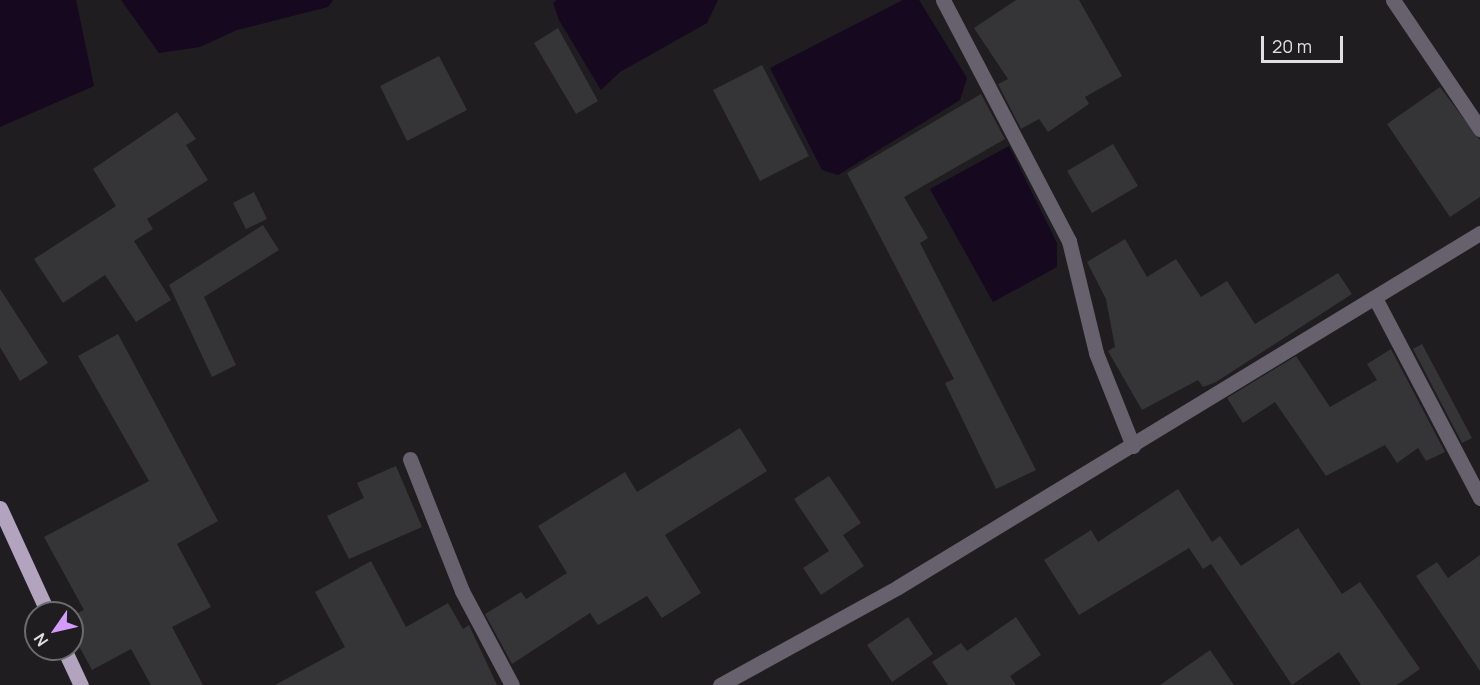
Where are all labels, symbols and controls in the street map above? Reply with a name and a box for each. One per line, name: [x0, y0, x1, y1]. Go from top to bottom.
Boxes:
scale bar: [1264, 24, 1346, 62]
text: 20 m: [1272, 34, 1312, 58]
north arrow: [24, 601, 84, 661]
text: N: [28, 629, 53, 651]

